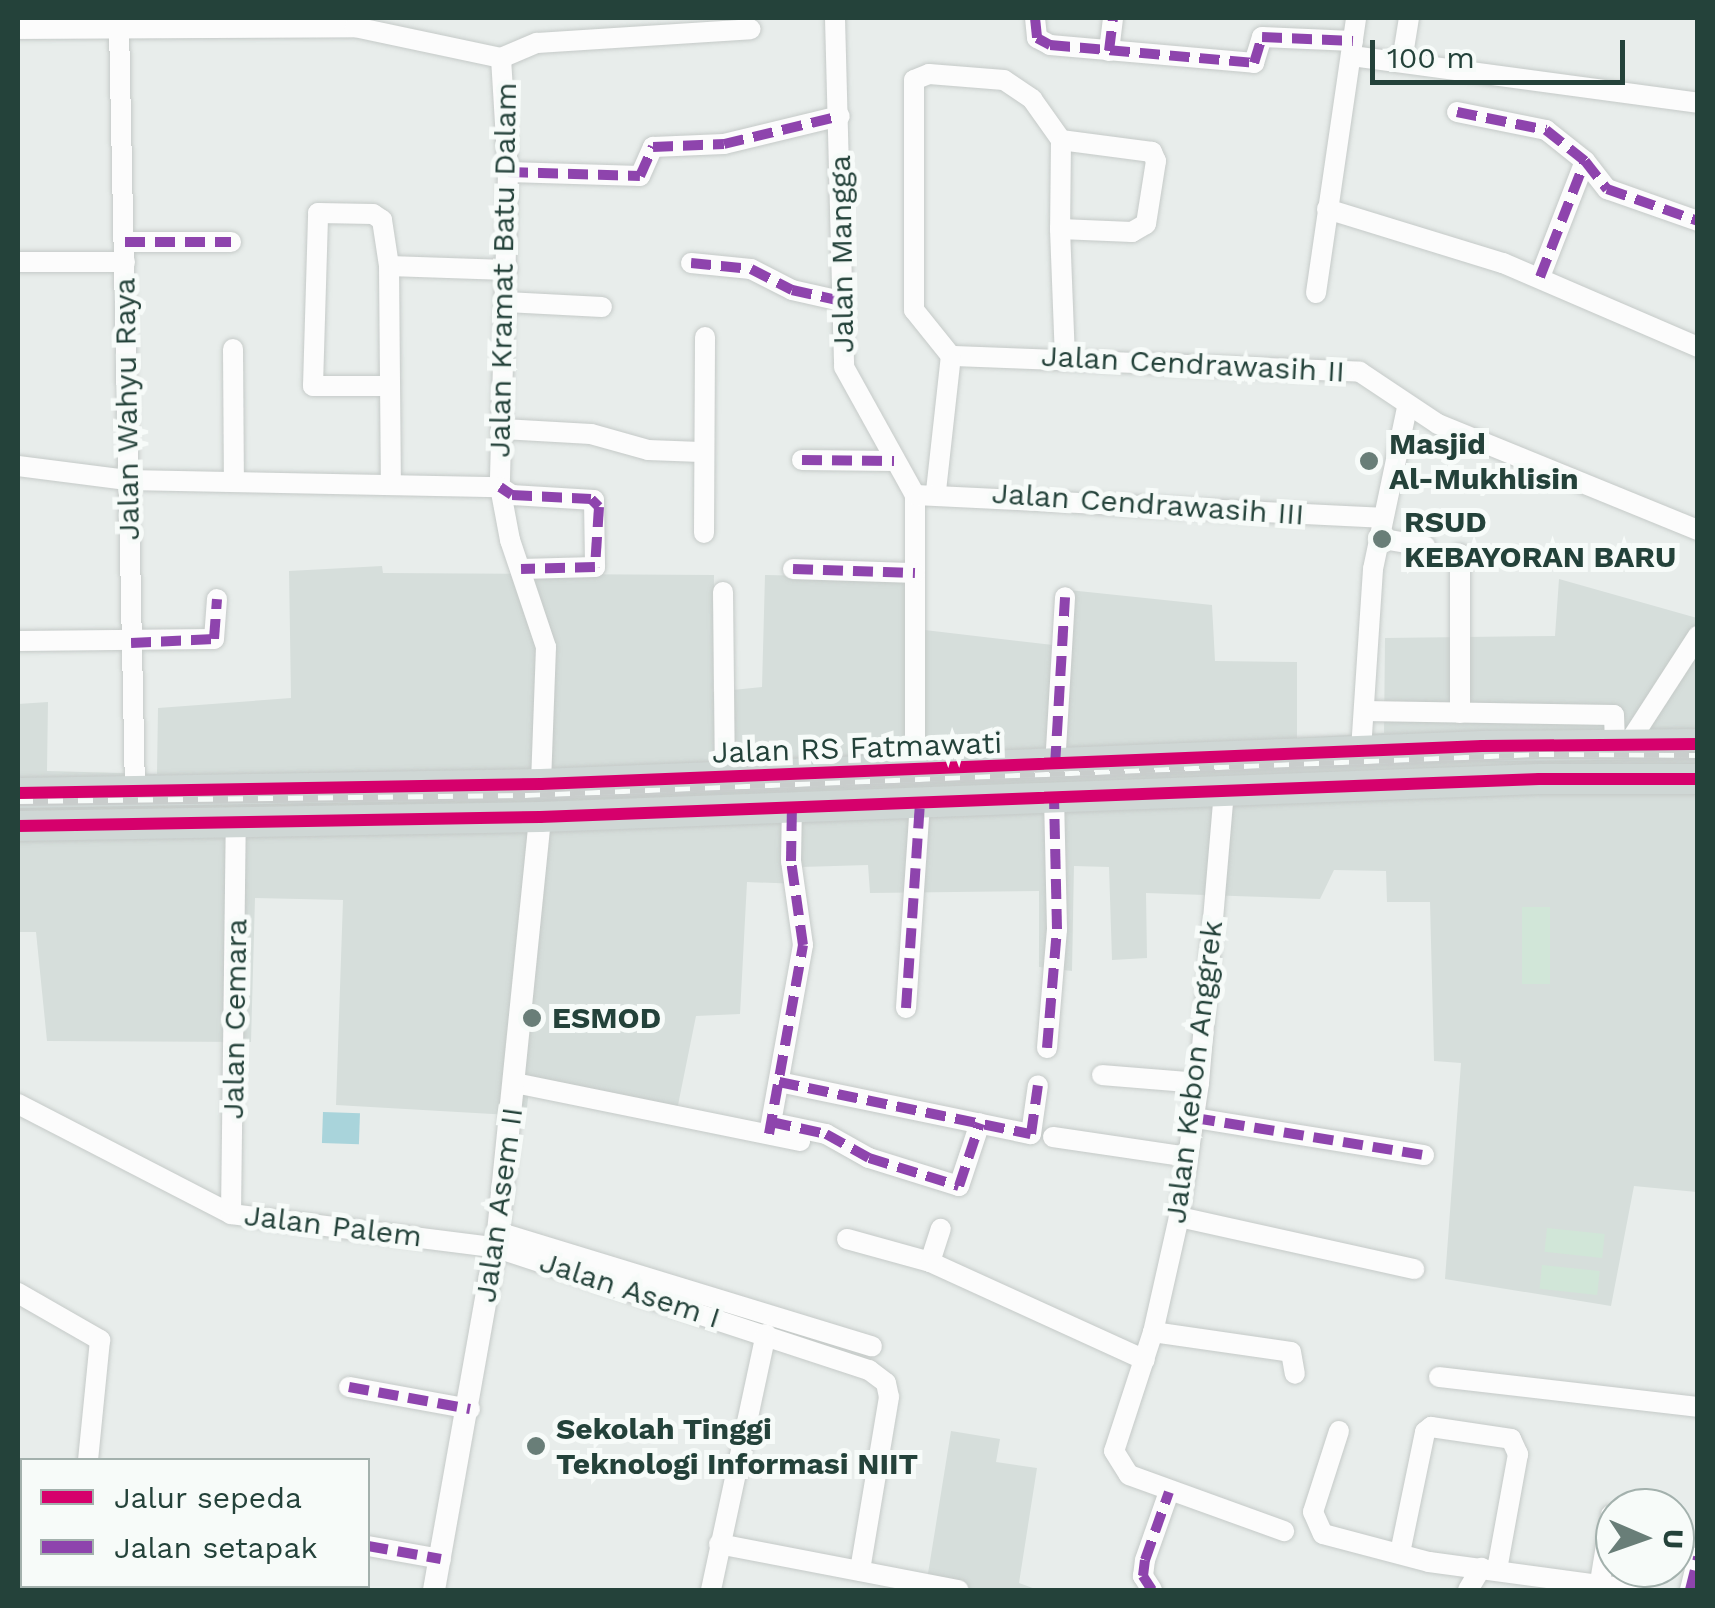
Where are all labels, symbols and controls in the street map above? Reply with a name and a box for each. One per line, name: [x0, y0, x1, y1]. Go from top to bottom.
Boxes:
scale bar: [1375, 20, 1630, 82]
text: 100 m: [1387, 40, 1475, 75]
street label: Jalan Kramat Batu Dalam: [482, 82, 524, 458]
street label: Jalan Mangga: [822, 155, 862, 353]
street label: Jalan Wahyu Raya: [107, 277, 147, 541]
street label: Jalan Cendrawasih II: [1040, 338, 1346, 390]
place label: Masjid Al-Mukhlisin: [1389, 426, 1579, 496]
marker: Masjid Al-Mukhlisin: [1358, 450, 1380, 472]
street label: Jalan Cendrawasih III: [991, 475, 1305, 533]
place label: RSUD KEBAYORAN BARU: [1404, 504, 1676, 574]
marker: RSUD KEBAYORAN BARU: [1369, 526, 1395, 552]
street label: Jalan RS Fatmawati: [711, 725, 1003, 771]
street label: Jalan Cemara: [215, 918, 255, 1120]
street label: Jalan Kebon Anggrek: [1157, 918, 1231, 1226]
place label: ESMOD: [552, 1000, 661, 1036]
marker: ESMOD: [521, 1007, 543, 1029]
street label: Jalan Asem II: [467, 1105, 531, 1305]
street label: Jalan Palem: [242, 1197, 424, 1255]
street label: Jalan Asem I: [535, 1244, 725, 1336]
place label: Sekolah Tinggi Teknologi Informasi NIIT: [556, 1411, 918, 1482]
marker: Sekolah Tinggi Teknologi Informasi NIIT: [525, 1435, 547, 1457]
legend: [20, 1458, 370, 1588]
text: Jalur sepeda: [114, 1480, 302, 1515]
north arrow: [1595, 1488, 1695, 1588]
text: U: [1657, 1528, 1690, 1550]
text: Jalan setapak: [114, 1530, 317, 1565]

